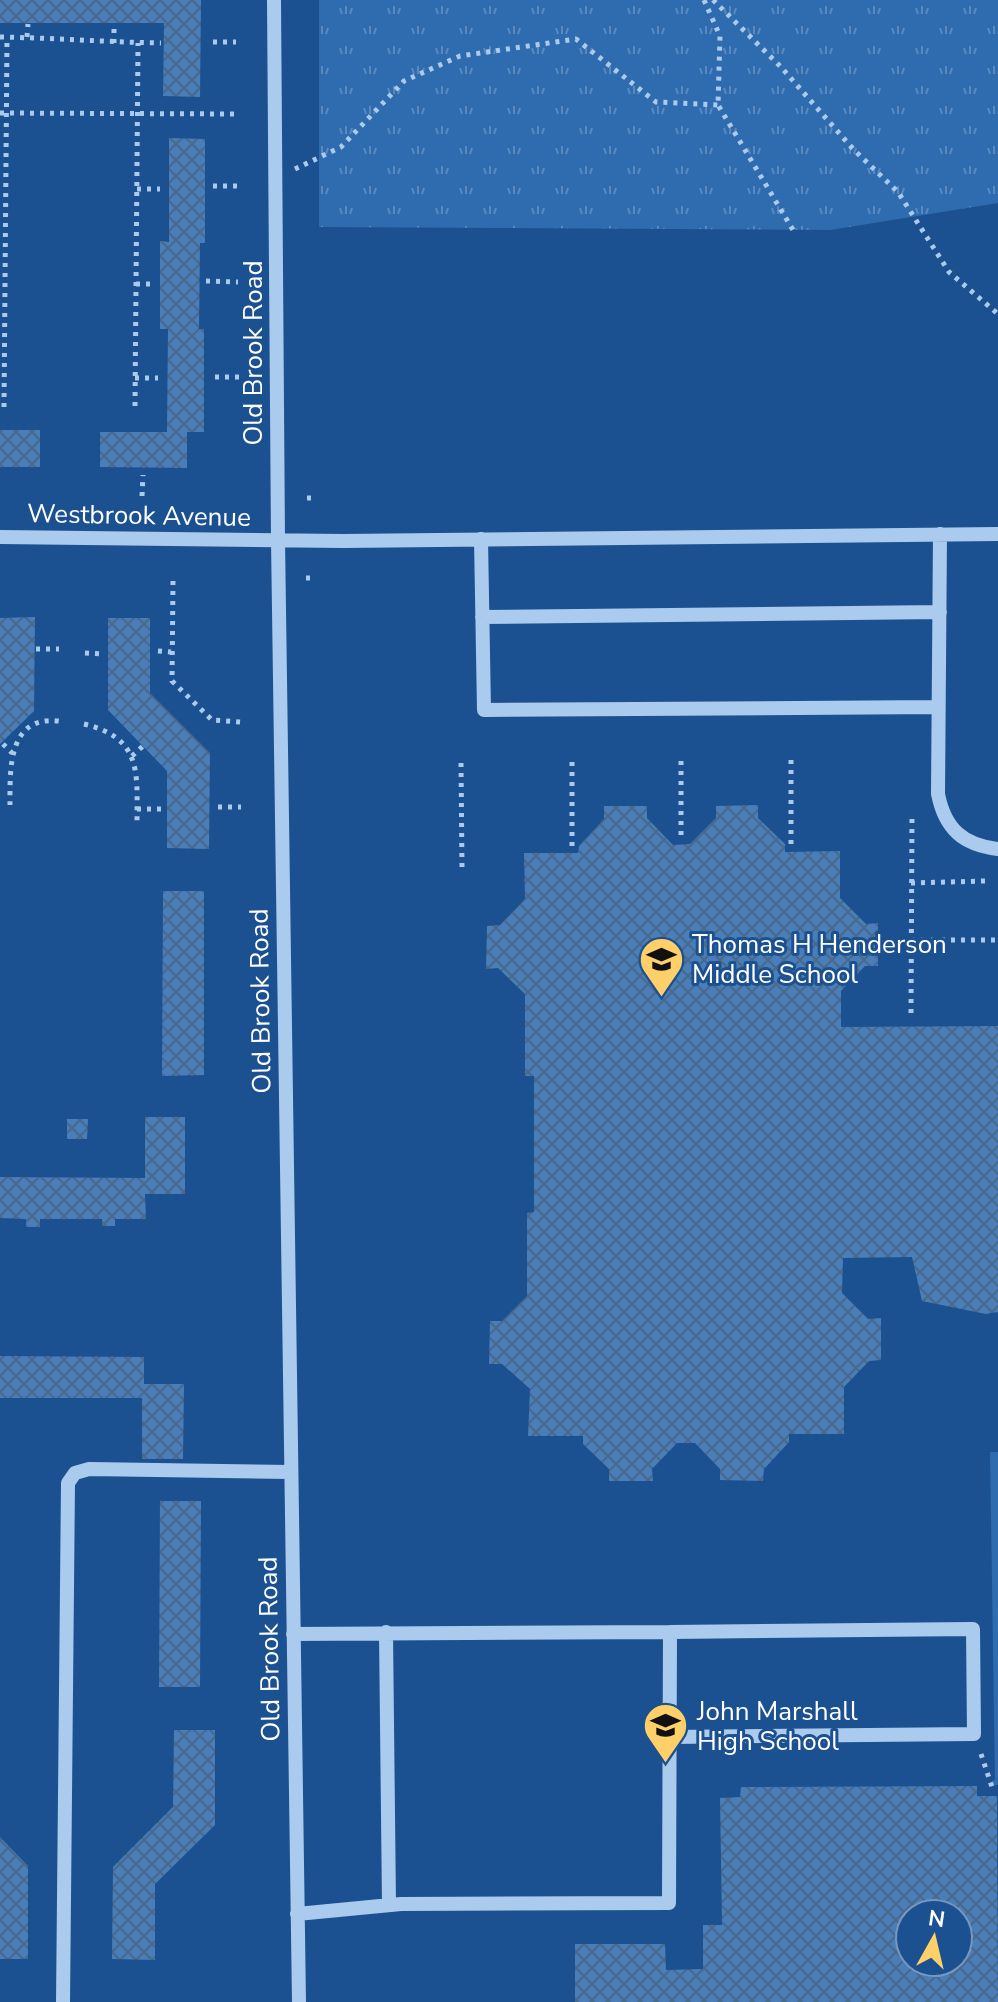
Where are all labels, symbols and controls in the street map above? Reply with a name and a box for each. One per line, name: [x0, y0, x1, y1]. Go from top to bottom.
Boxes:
street label: Old Brook Road: [236, 260, 271, 446]
street label: Westbrook Avenue: [27, 496, 251, 535]
street label: Old Brook Road: [241, 908, 280, 1094]
place label: Thomas H Henderson Middle School: [692, 927, 947, 992]
school or university icon: Thomas H Henderson Middle School: [637, 935, 685, 998]
street label: Old Brook Road: [250, 1556, 289, 1742]
place label: John Marshall High School: [696, 1694, 858, 1759]
school or university icon: John Marshall High School: [642, 1702, 690, 1765]
north arrow: [894, 1898, 974, 1978]
text: N: [926, 1903, 947, 1935]

